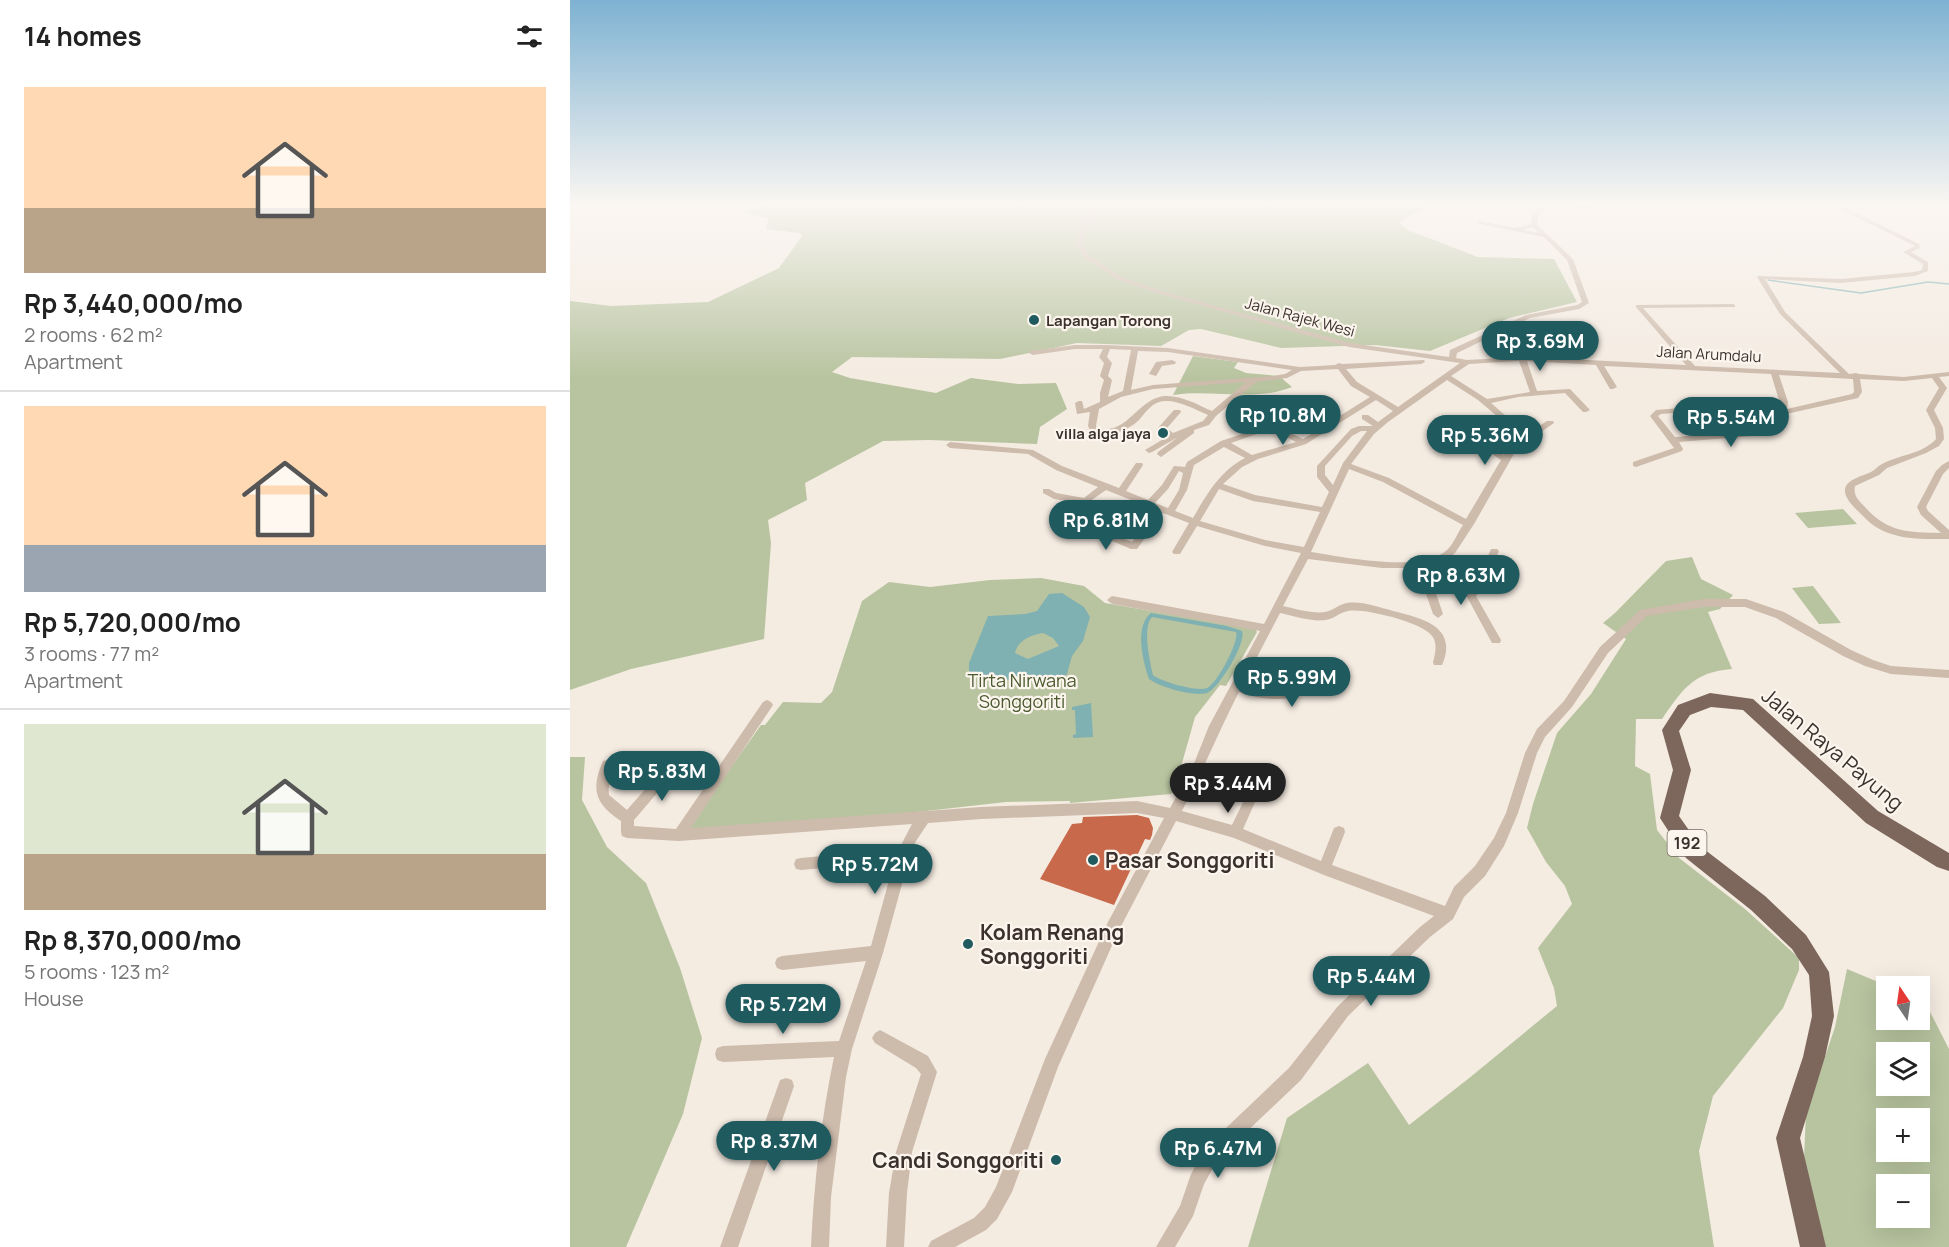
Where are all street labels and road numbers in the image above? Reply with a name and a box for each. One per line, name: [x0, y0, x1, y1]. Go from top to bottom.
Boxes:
street label: Jalan Rajek Wesi: [1243, 292, 1357, 342]
street label: Jalan Arumdalu: [1656, 341, 1762, 367]
street label: Jalan Raya Payung: [1756, 681, 1910, 817]
road number: 192: [1668, 830, 1706, 856]

